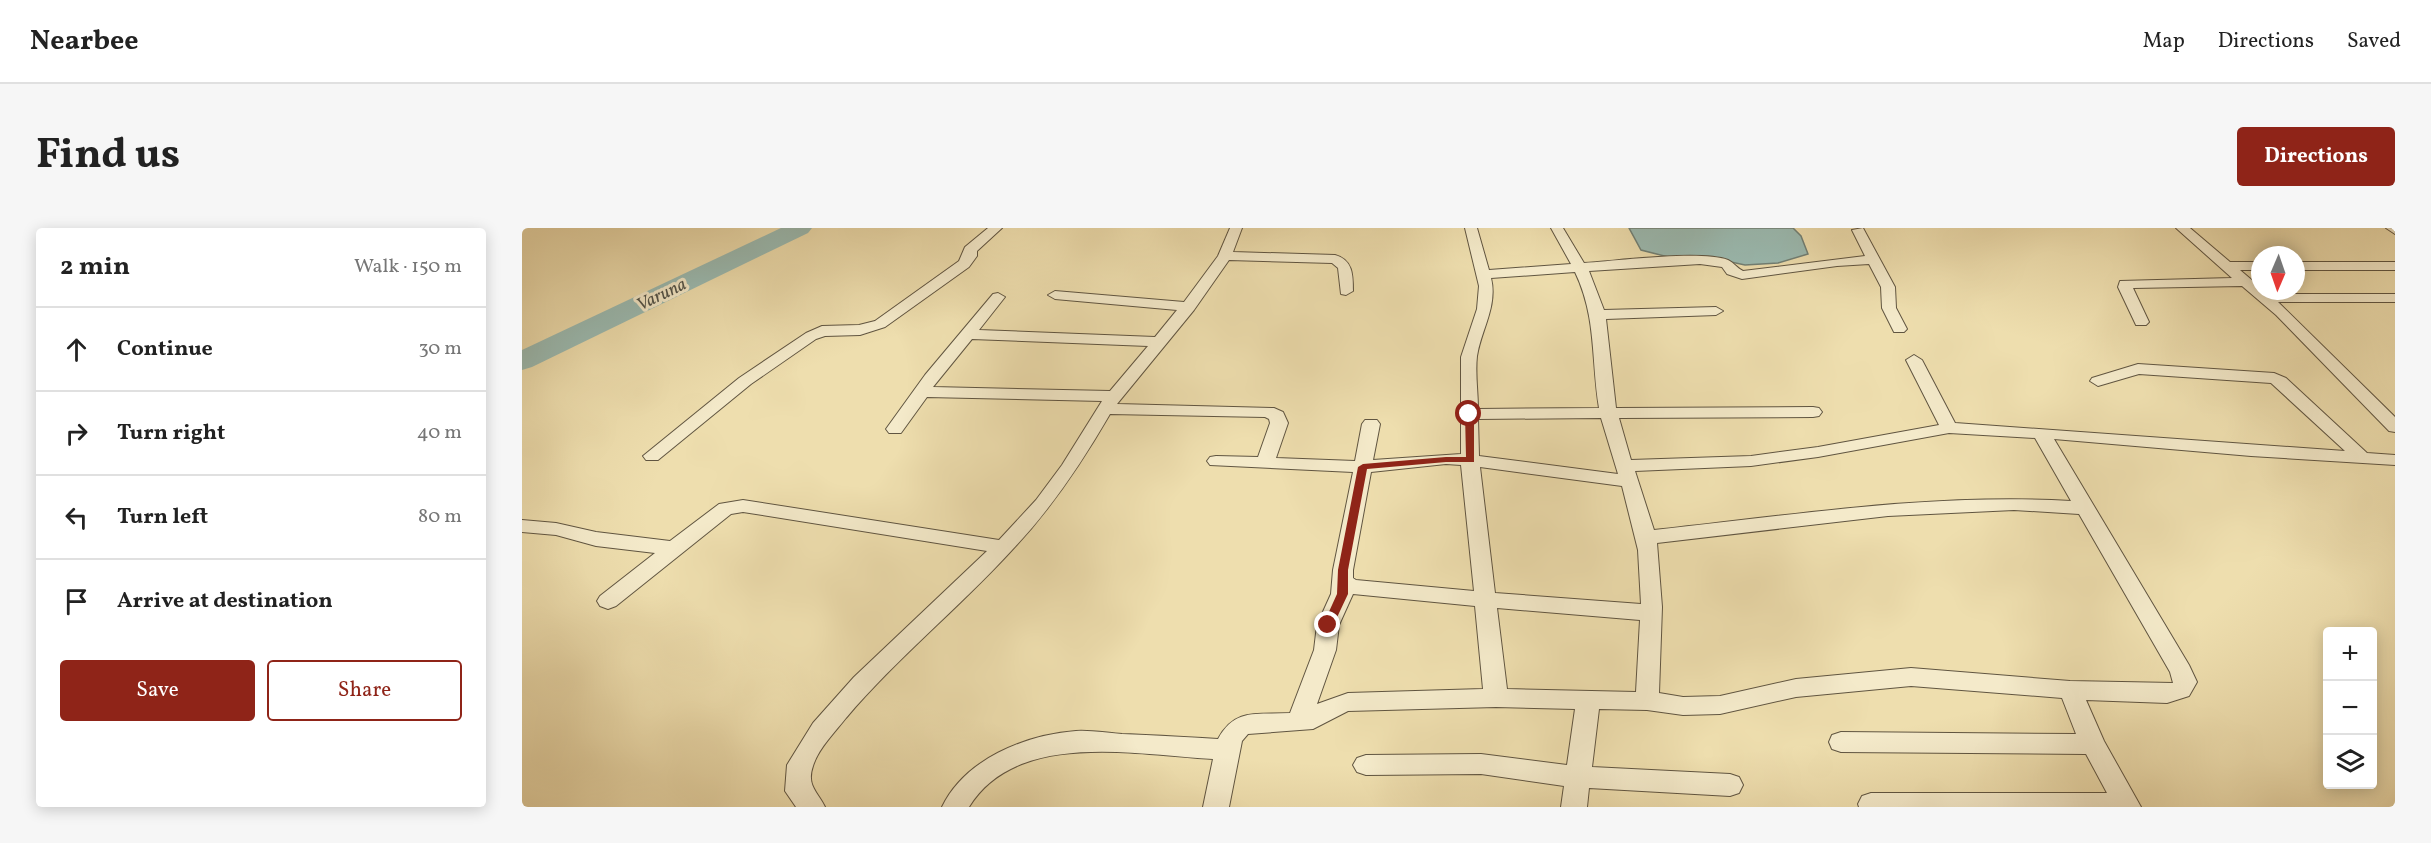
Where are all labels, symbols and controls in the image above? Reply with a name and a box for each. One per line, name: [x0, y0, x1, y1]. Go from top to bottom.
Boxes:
text: Nearbee: [30, 22, 139, 61]
text: Map: [2143, 27, 2185, 56]
text: Directions: [2218, 27, 2314, 56]
text: Saved: [2347, 27, 2401, 56]
text: Find us: [36, 127, 180, 186]
button: Directions: [2237, 127, 2395, 186]
north arrow: [2251, 246, 2305, 300]
text: 2 min: [60, 249, 130, 285]
text: Walk · 150 m: [354, 253, 462, 281]
water label: Varuna: [632, 273, 691, 318]
icon: ahead: [60, 333, 93, 366]
text: Continue: [117, 334, 213, 365]
text: 30 m: [418, 335, 462, 363]
route start: [1455, 400, 1481, 426]
icon: right: [60, 417, 93, 450]
text: Turn right: [117, 418, 225, 449]
text: 40 m: [417, 419, 462, 447]
icon: left: [60, 501, 93, 534]
text: Turn left: [117, 502, 208, 533]
text: 80 m: [418, 503, 462, 531]
icon: arrive: [60, 585, 93, 618]
text: Arrive at destination: [117, 586, 333, 617]
route end: [1314, 611, 1340, 637]
map controls: [2323, 627, 2377, 789]
button: +: [2323, 627, 2377, 681]
button: Save: [60, 660, 255, 721]
button: Share: [267, 660, 462, 721]
button: −: [2323, 681, 2377, 735]
button: layers: [2323, 735, 2377, 789]

